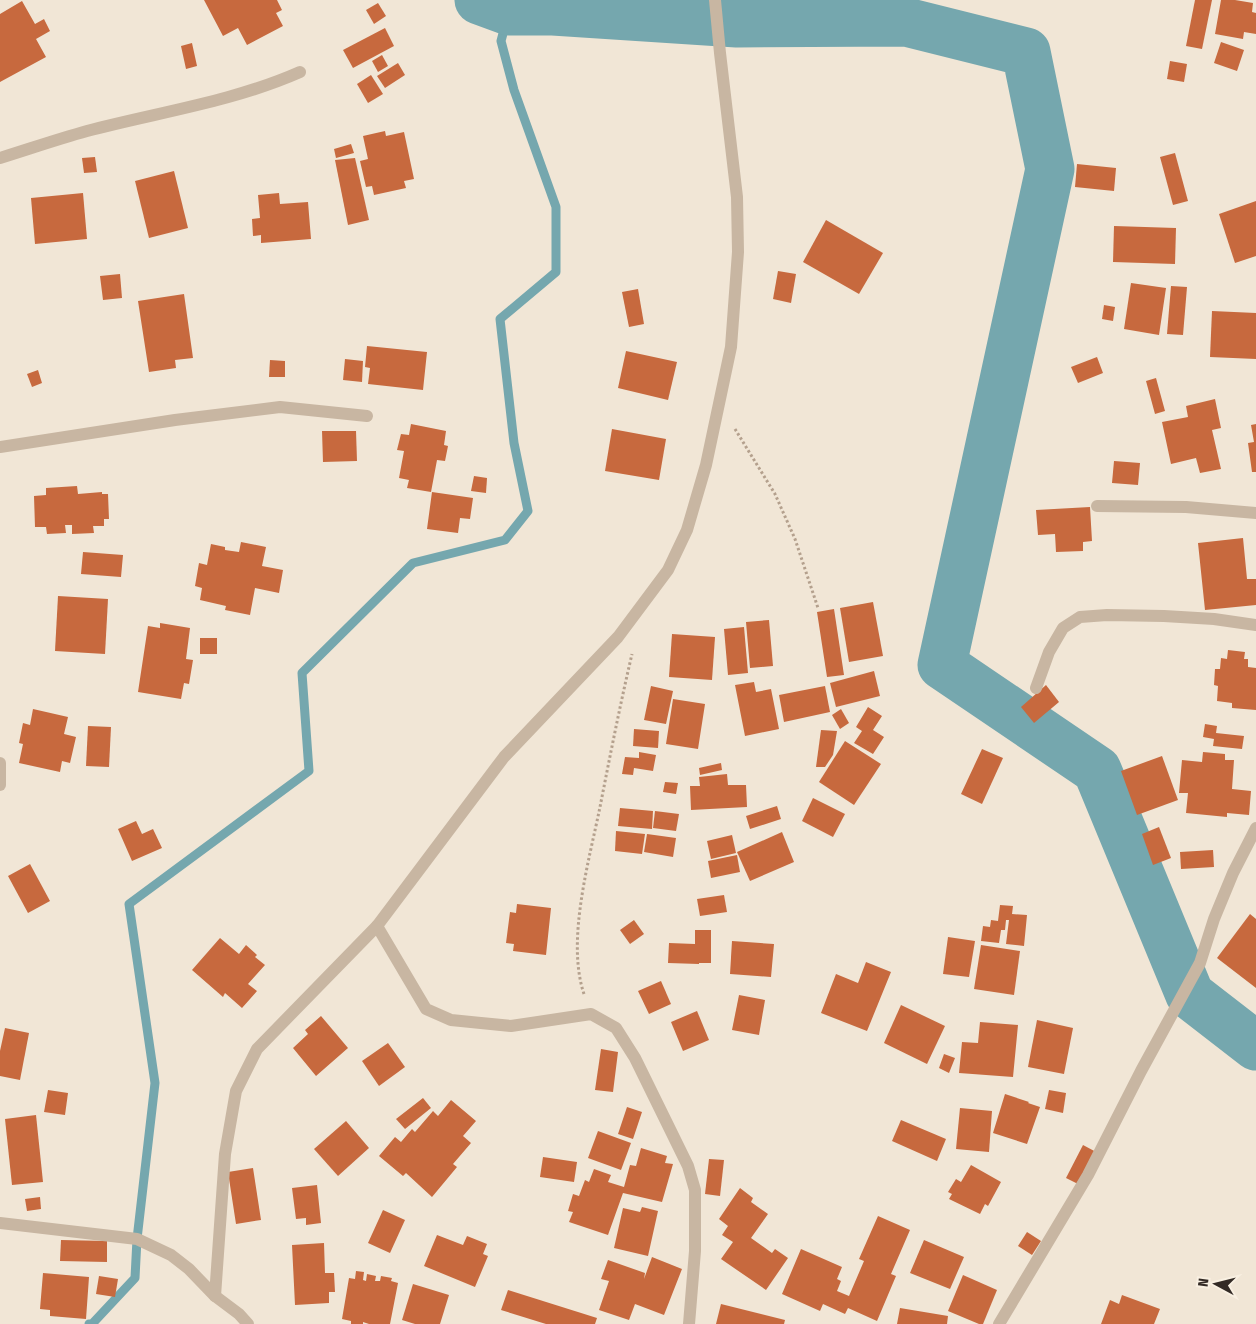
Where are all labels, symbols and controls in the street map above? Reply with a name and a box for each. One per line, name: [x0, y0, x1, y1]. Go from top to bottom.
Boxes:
north arrow: [1191, 1259, 1241, 1309]
text: N: [1195, 1277, 1213, 1288]

